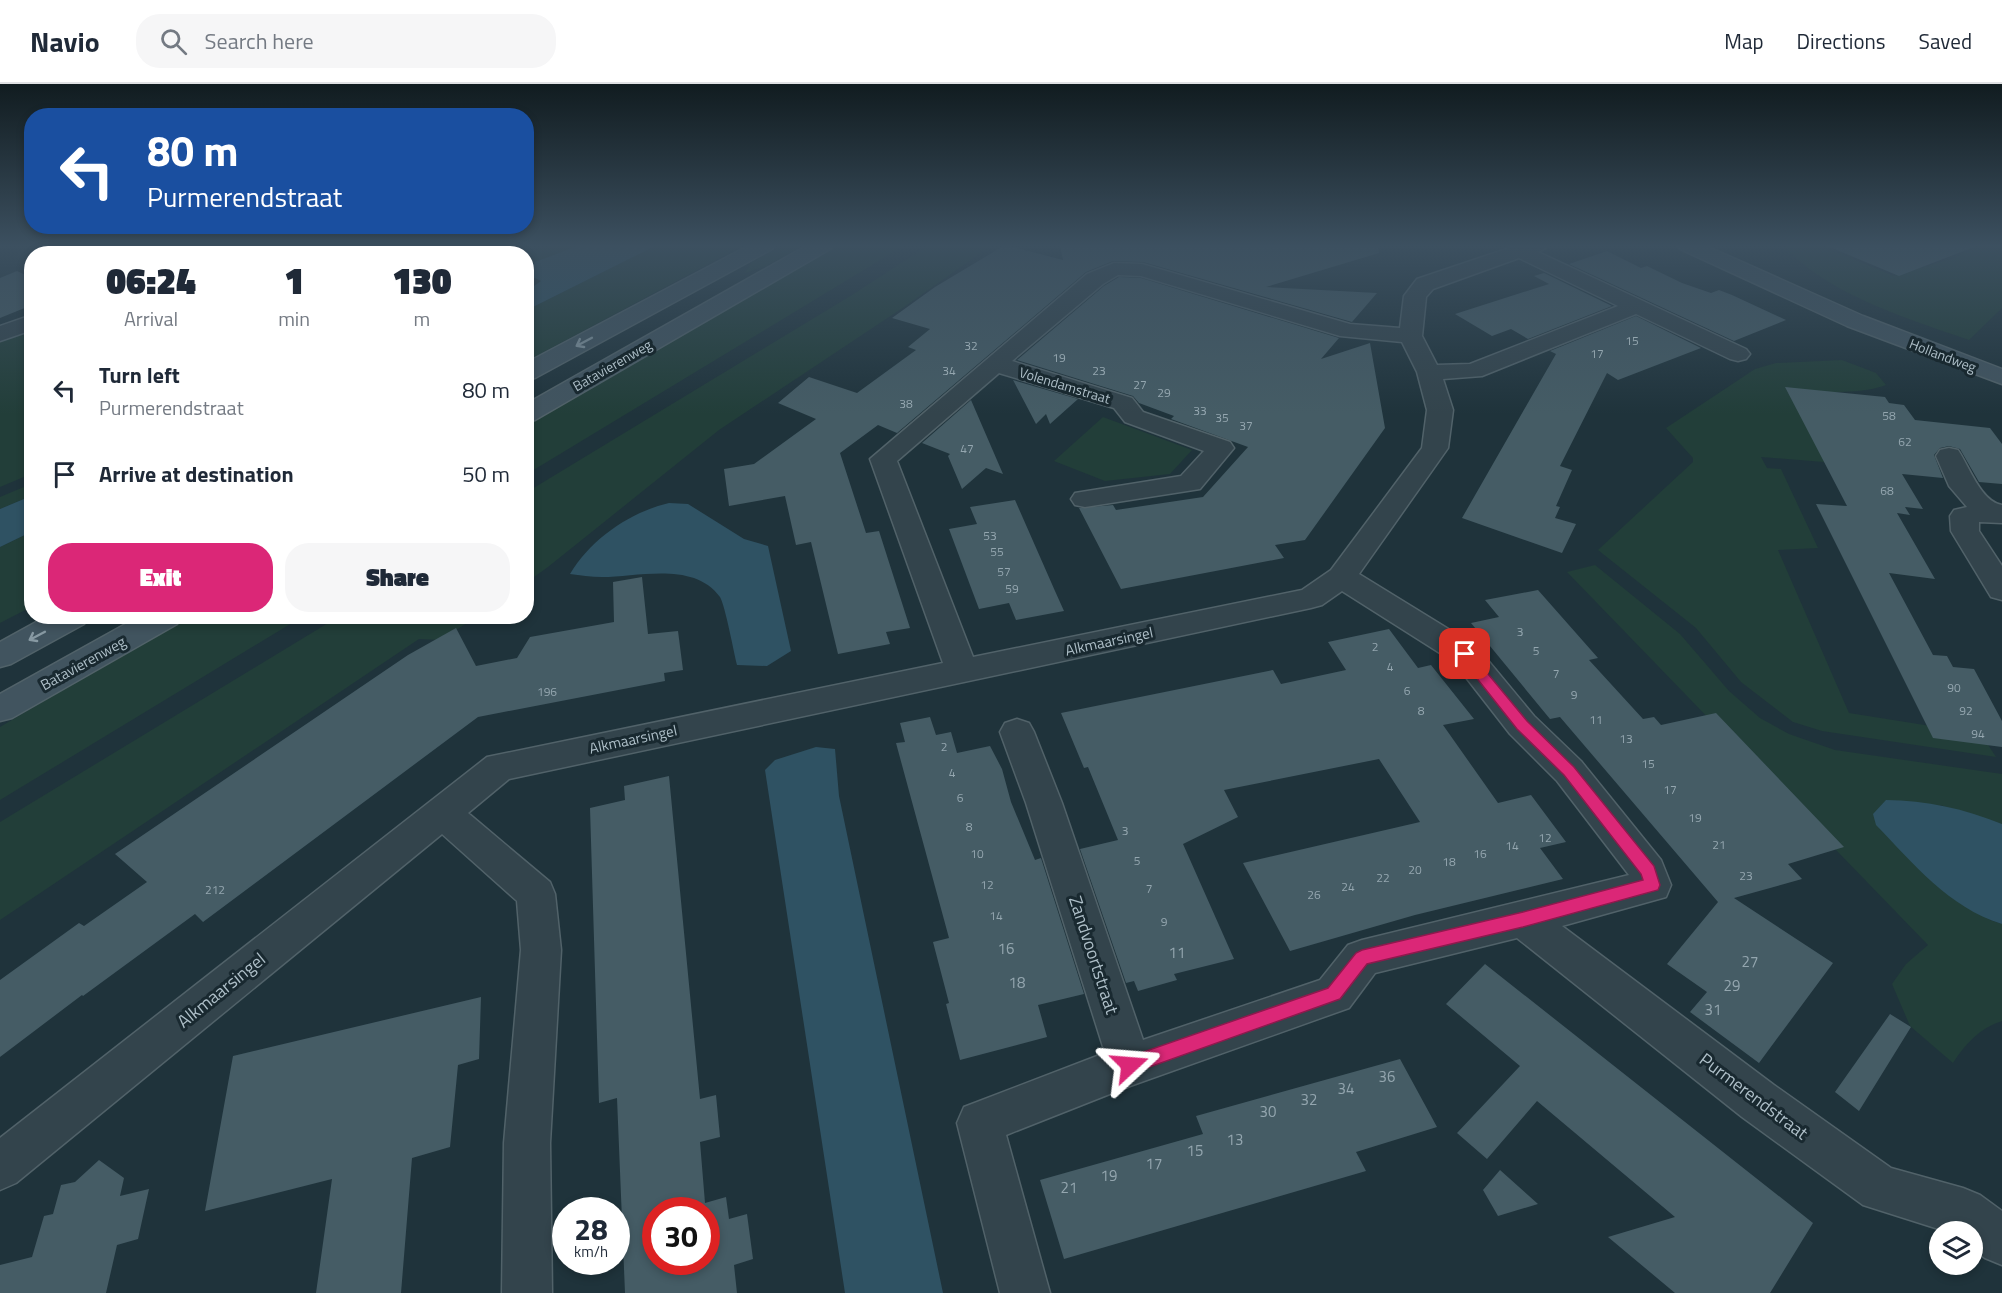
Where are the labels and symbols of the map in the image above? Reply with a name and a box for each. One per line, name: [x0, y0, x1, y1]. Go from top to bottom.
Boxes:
house number: 15: [1625, 331, 1639, 350]
street label: Hollandweg: [1907, 333, 1979, 377]
street label: Batavierenweg: [568, 334, 656, 396]
one-way arrow: [576, 336, 593, 348]
house number: 32: [964, 336, 978, 355]
house number: 17: [1590, 344, 1604, 363]
house number: 19: [1052, 348, 1066, 367]
house number: 34: [942, 361, 956, 380]
street label: Volendamstraat: [1017, 361, 1113, 409]
house number: 23: [1092, 361, 1106, 380]
house number: 27: [1133, 375, 1147, 394]
house number: 29: [1157, 383, 1171, 402]
house number: 38: [899, 394, 913, 413]
house number: 33: [1193, 401, 1207, 420]
house number: 58: [1882, 406, 1896, 425]
house number: 35: [1215, 408, 1229, 427]
house number: 37: [1239, 416, 1253, 435]
house number: 62: [1898, 432, 1912, 451]
house number: 47: [960, 439, 974, 458]
house number: 68: [1880, 481, 1894, 500]
house number: 53: [983, 526, 997, 545]
house number: 55: [990, 542, 1004, 561]
house number: 57: [997, 562, 1011, 581]
house number: 59: [1005, 579, 1019, 598]
street label: Alkmaarsingel: [1063, 620, 1155, 662]
house number: 3: [1517, 622, 1523, 641]
pin: [1439, 628, 1490, 679]
street label: Batavierenweg: [36, 630, 130, 696]
one-way arrow: [28, 631, 46, 642]
house number: 2: [1372, 637, 1378, 656]
house number: 5: [1533, 641, 1540, 660]
house number: 4: [1387, 657, 1394, 676]
house number: 7: [1553, 664, 1559, 683]
house number: 90: [1947, 678, 1961, 697]
house number: 6: [1404, 681, 1411, 700]
house number: 196: [537, 682, 557, 701]
house number: 9: [1571, 685, 1578, 704]
house number: 8: [1418, 701, 1425, 720]
house number: 92: [1959, 701, 1973, 720]
house number: 11: [1589, 710, 1603, 729]
street label: Alkmaarsingel: [587, 718, 679, 760]
house number: 94: [1971, 724, 1985, 743]
house number: 13: [1619, 729, 1633, 748]
house number: 2: [941, 737, 947, 756]
house number: 15: [1641, 754, 1655, 773]
house number: 4: [949, 763, 956, 782]
house number: 17: [1663, 780, 1677, 799]
house number: 6: [957, 788, 964, 807]
house number: 19: [1688, 808, 1702, 827]
house number: 8: [966, 817, 973, 836]
house number: 3: [1122, 821, 1128, 840]
house number: 12: [1538, 828, 1552, 847]
house number: 21: [1712, 835, 1726, 854]
house number: 14: [1505, 836, 1519, 855]
house number: 10: [970, 844, 984, 863]
house number: 16: [1473, 844, 1487, 863]
house number: 5: [1134, 851, 1141, 870]
house number: 18: [1442, 852, 1456, 871]
house number: 20: [1408, 860, 1422, 879]
house number: 23: [1739, 866, 1753, 885]
house number: 22: [1376, 868, 1390, 887]
house number: 12: [980, 875, 994, 894]
house number: 24: [1341, 877, 1355, 896]
house number: 7: [1146, 879, 1152, 898]
house number: 212: [205, 880, 225, 899]
house number: 26: [1307, 885, 1321, 904]
street label: Zandvoortstraat: [1062, 892, 1126, 1018]
house number: 14: [989, 906, 1003, 925]
house number: 9: [1161, 912, 1168, 931]
house number: 16: [998, 937, 1014, 960]
house number: 11: [1169, 941, 1185, 964]
street label: Alkmaarsingel: [171, 946, 271, 1034]
house number: 27: [1742, 950, 1758, 973]
house number: 18: [1009, 971, 1025, 994]
house number: 29: [1724, 974, 1740, 997]
house number: 31: [1705, 998, 1721, 1021]
position arrow: [1098, 1033, 1162, 1097]
street label: Purmerendstraat: [1694, 1046, 1815, 1146]
house number: 36: [1379, 1065, 1395, 1088]
house number: 34: [1338, 1077, 1354, 1100]
house number: 32: [1301, 1088, 1317, 1111]
house number: 30: [1260, 1100, 1276, 1123]
house number: 13: [1227, 1128, 1243, 1151]
house number: 15: [1187, 1139, 1203, 1162]
house number: 17: [1146, 1152, 1162, 1175]
house number: 19: [1101, 1164, 1117, 1187]
house number: 21: [1061, 1176, 1077, 1199]
speed limit sign: 30: [642, 1197, 720, 1275]

